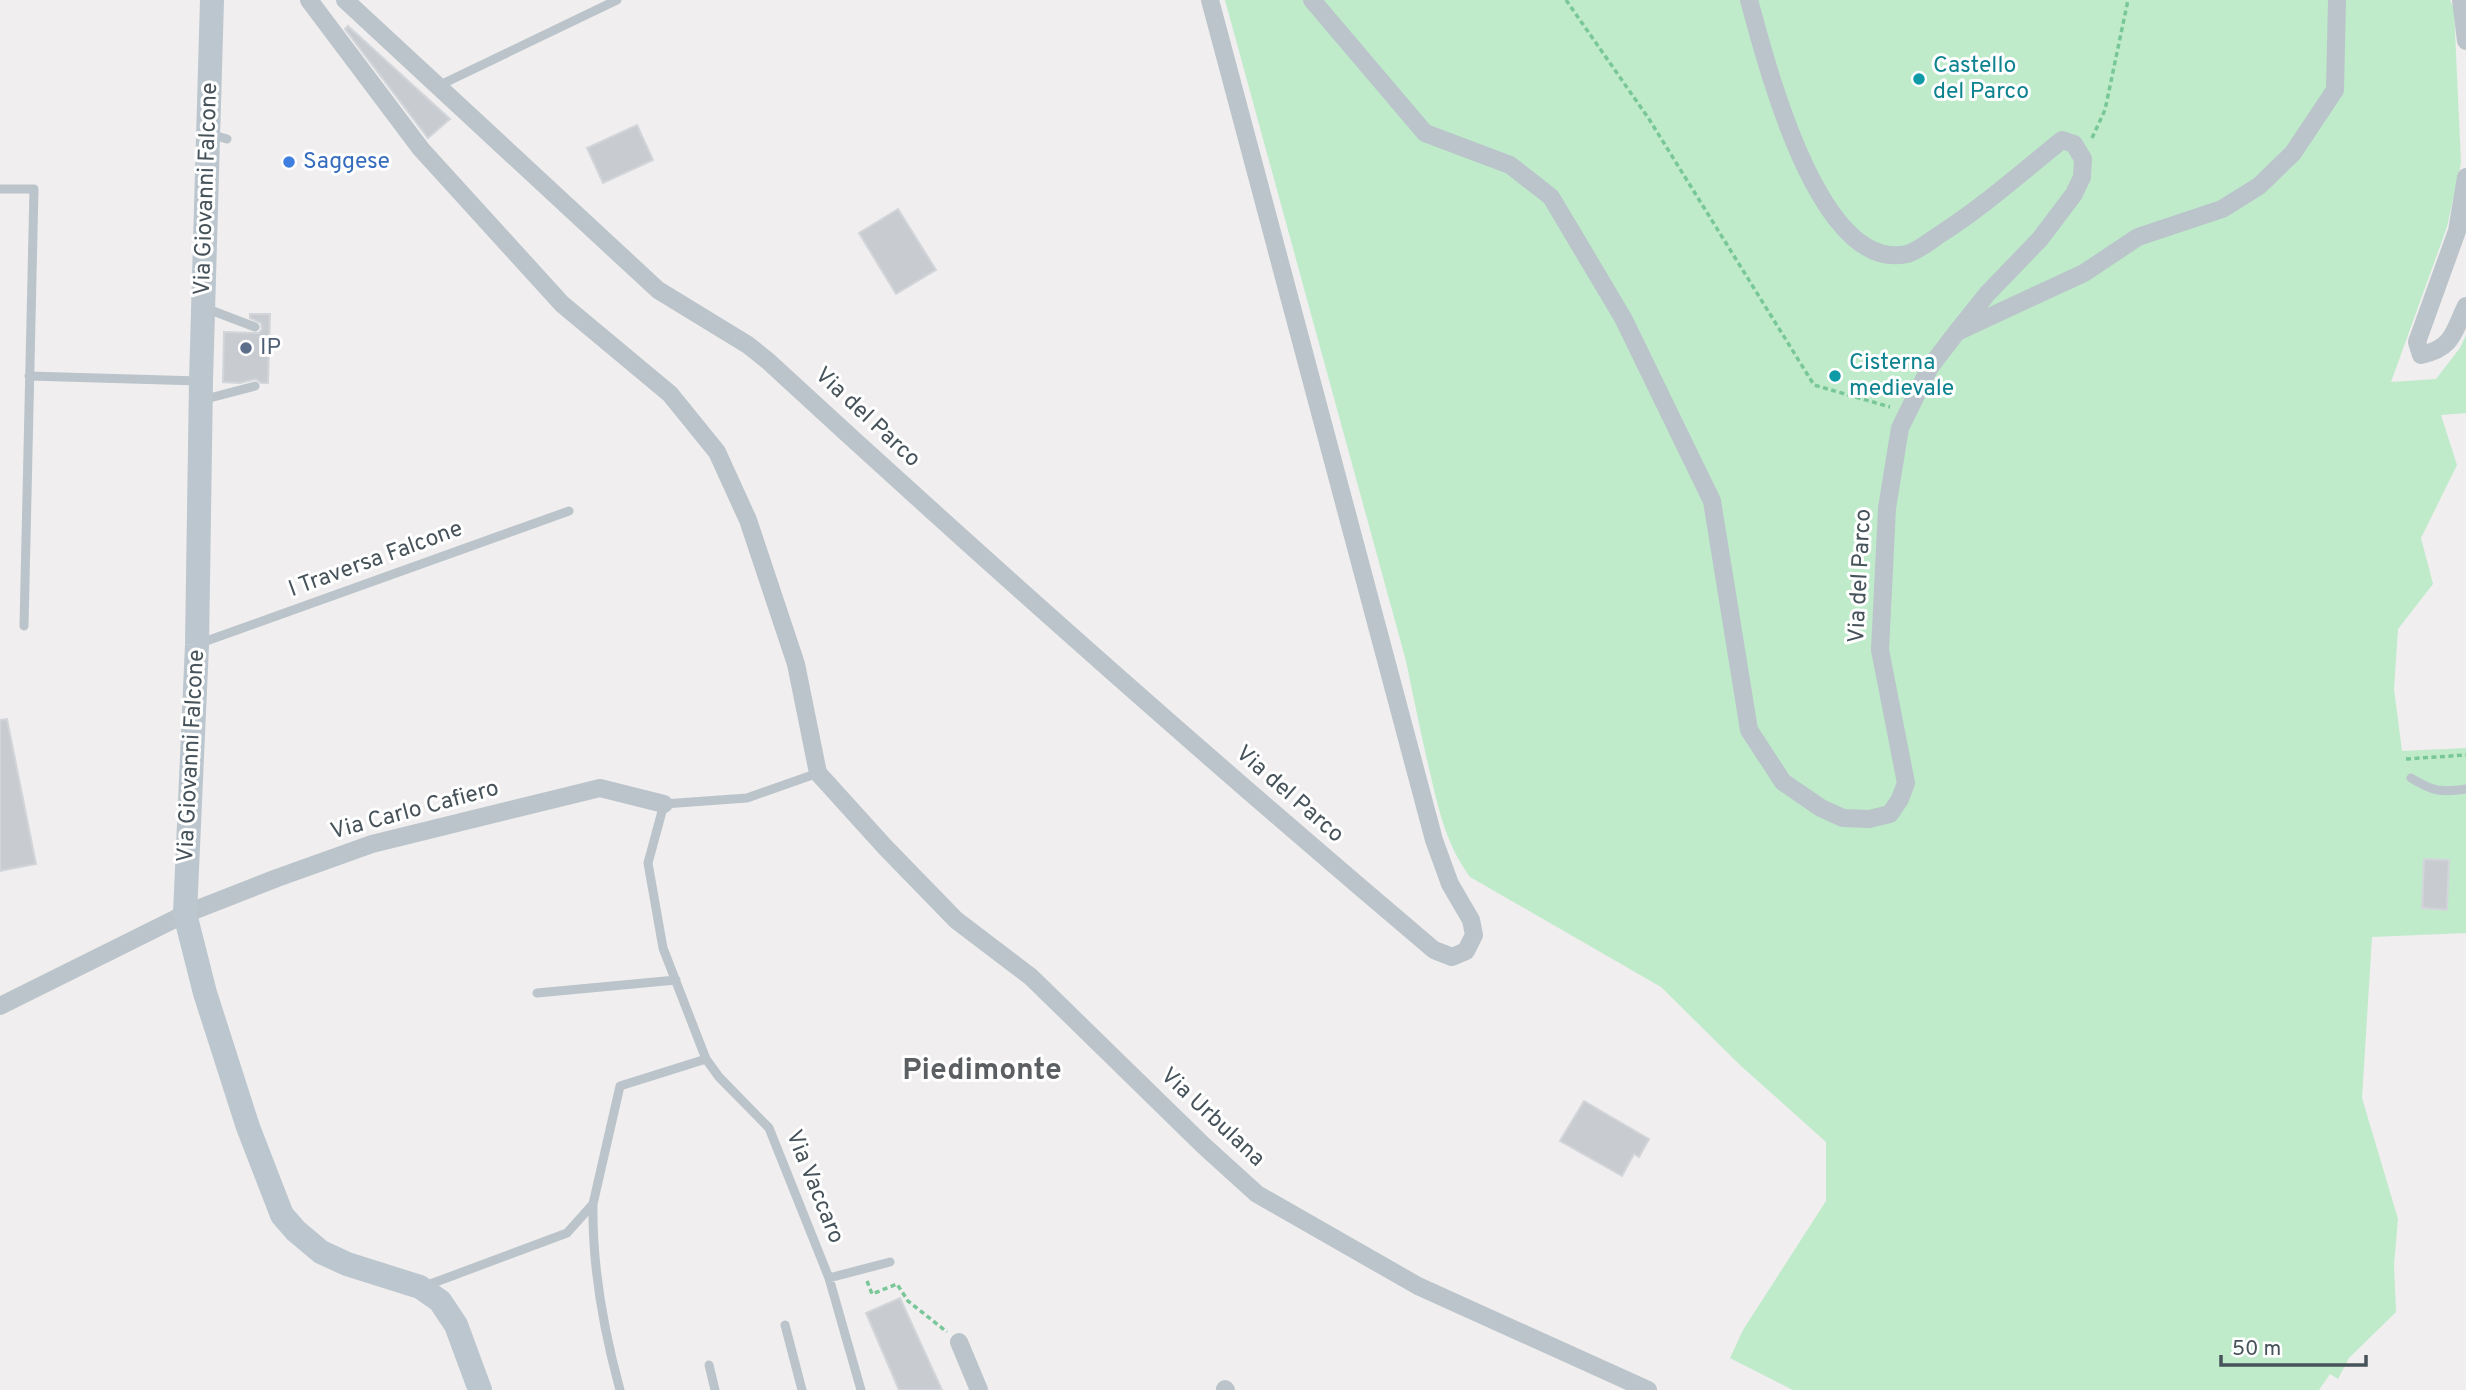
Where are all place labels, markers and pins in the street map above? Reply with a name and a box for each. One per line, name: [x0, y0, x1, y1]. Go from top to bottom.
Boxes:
place label: Castello del Parco: [1933, 52, 2029, 107]
marker: Castello del Parco: [1911, 71, 1927, 87]
place label: Saggese: [303, 148, 390, 177]
marker: Saggese: [281, 154, 297, 170]
place label: IP: [260, 334, 281, 363]
marker: IP: [238, 340, 254, 356]
place label: Cisterna medievale: [1849, 349, 1954, 404]
marker: Cisterna medievale: [1827, 368, 1843, 384]

